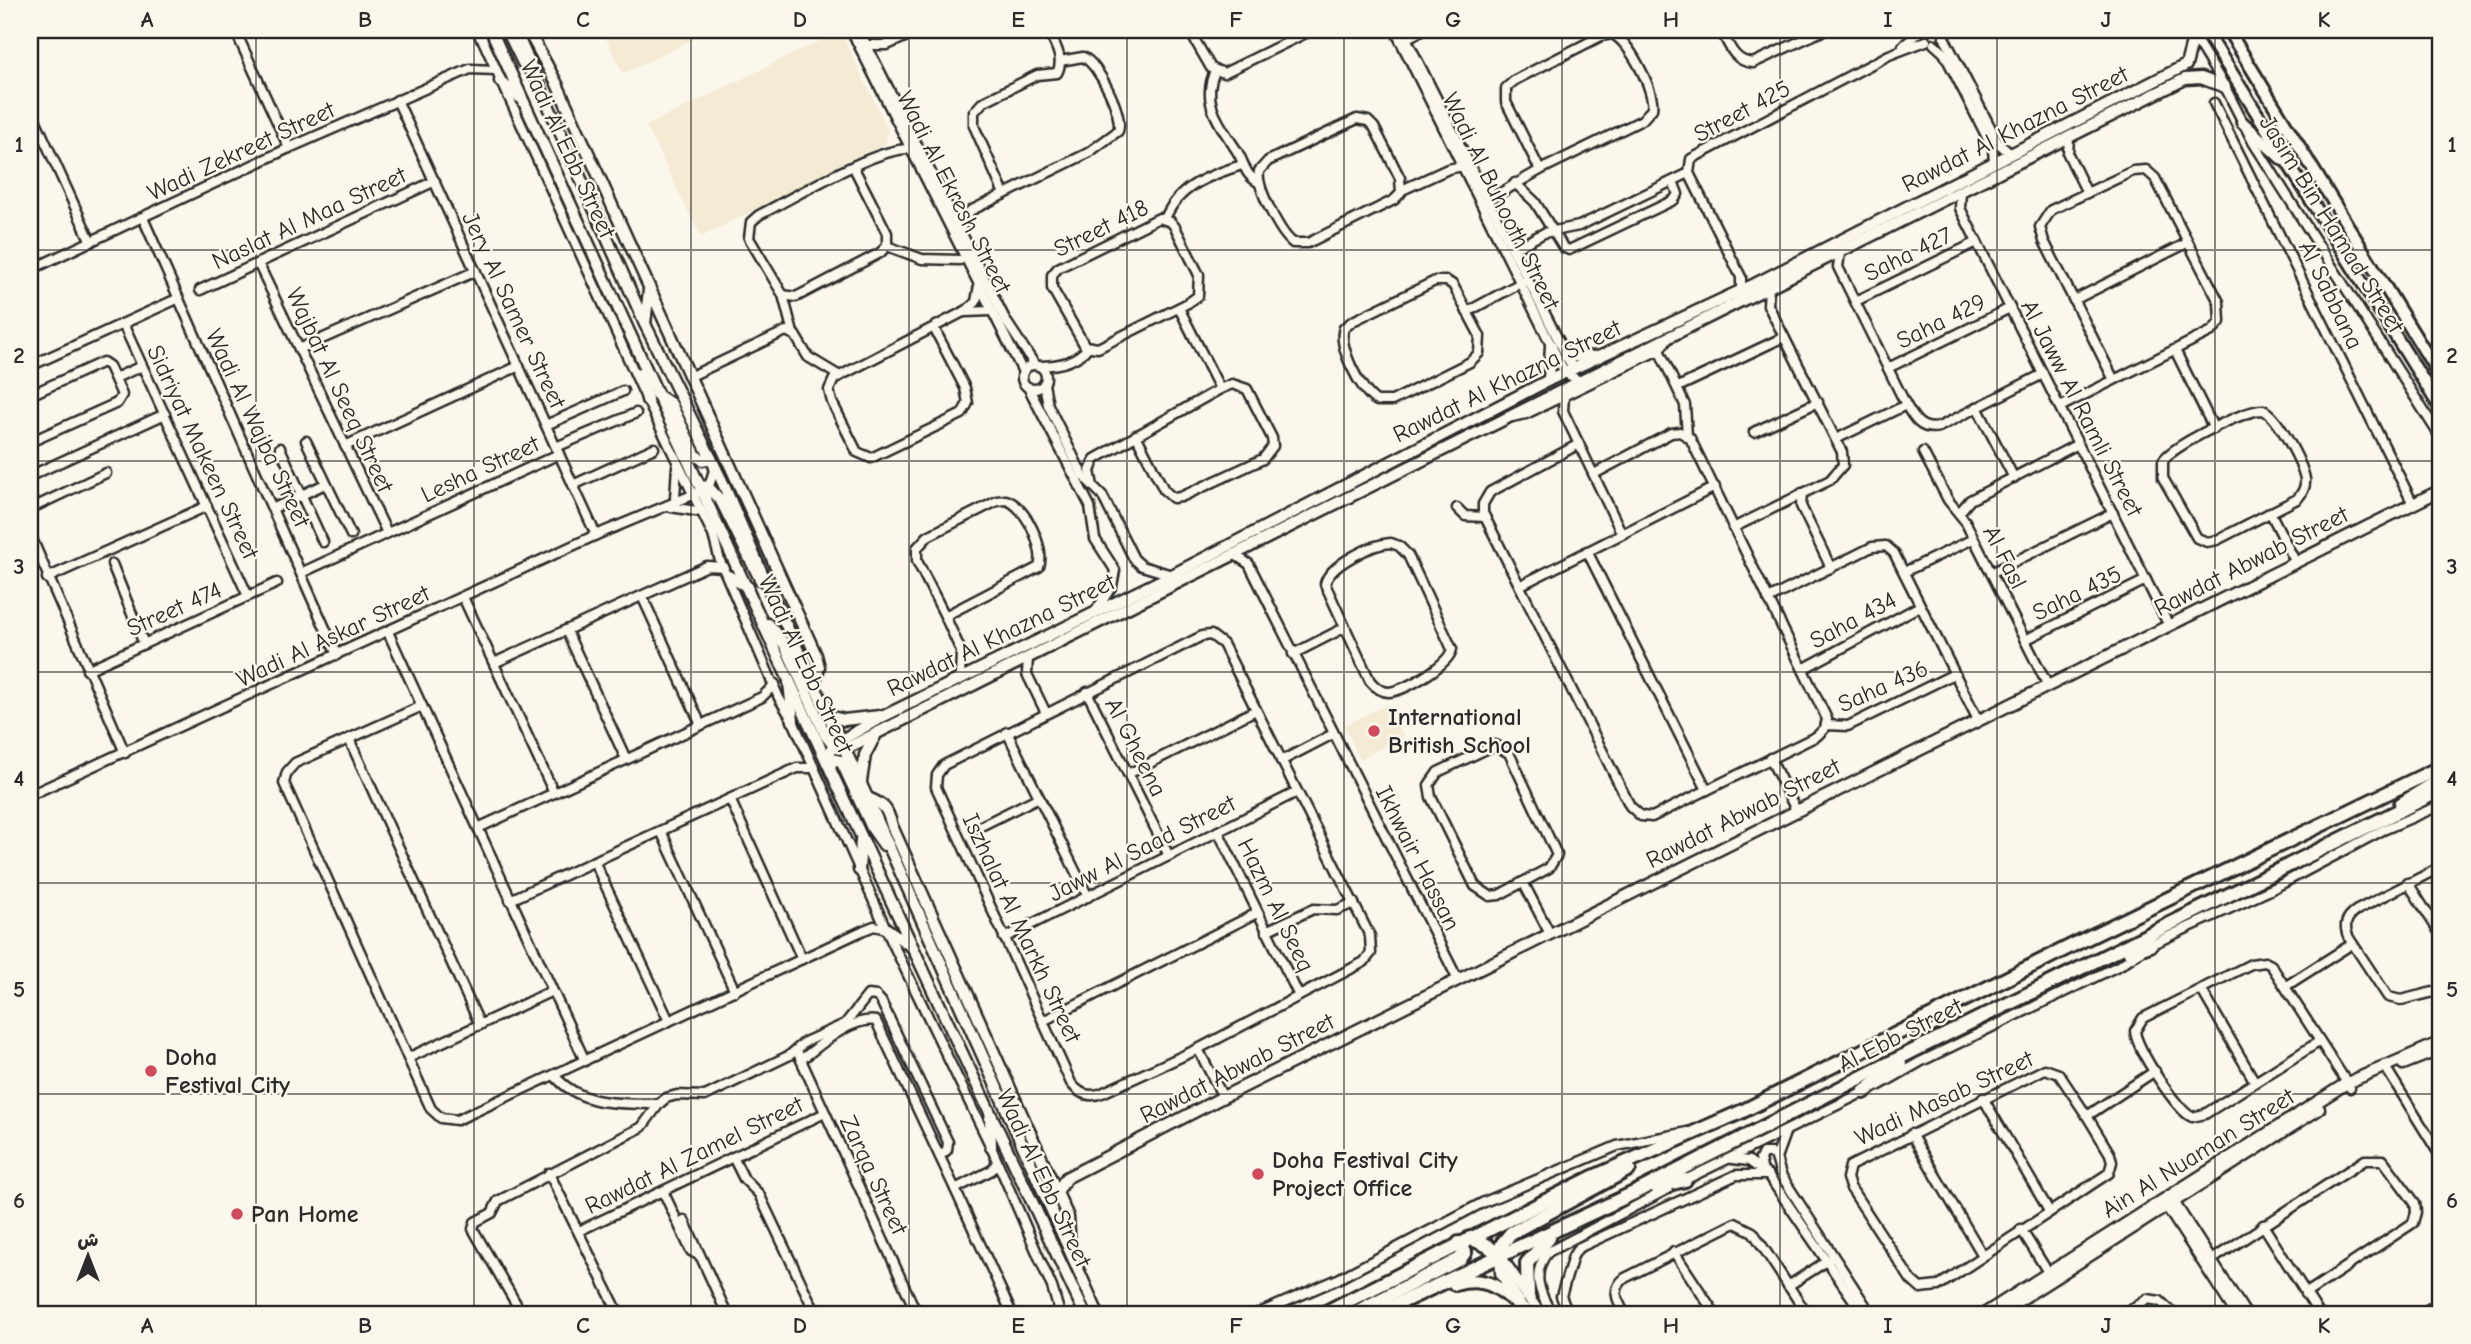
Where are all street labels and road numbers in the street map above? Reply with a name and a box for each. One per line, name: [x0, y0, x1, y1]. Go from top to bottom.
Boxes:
street label: Wadi Al Ebb Street: [514, 56, 622, 244]
street label: Rawdat Al Khazna Street: [1897, 59, 2134, 198]
street label: Street 425: [1689, 74, 1795, 148]
street label: Wadi Al Ekresh Street: [891, 86, 1018, 299]
street label: Wadi Al Buhooth Street: [1436, 88, 1566, 315]
street label: Wadi Zekreet Street: [143, 95, 340, 207]
street label: Jasim Bin Hamad Street: [2254, 110, 2411, 339]
street label: Naslat Al Maa Street: [208, 160, 412, 275]
street label: Street 418: [1049, 193, 1153, 263]
street label: Jery Al Samer Street: [456, 207, 572, 414]
street label: Saha 427: [1859, 221, 1957, 287]
street label: Al Sabbana: [2293, 236, 2369, 354]
street label: Wajbat Al Seeq Street: [280, 283, 400, 498]
street label: Saha 429: [1892, 287, 1990, 355]
street label: Al Jaww Al Ramli Street: [2015, 295, 2149, 522]
street label: Rawdat Al Khazna Street: [1388, 313, 1627, 448]
street label: Wadi Al Wajba Street: [200, 324, 317, 533]
street label: Sidriyat Makeen Street: [141, 340, 265, 565]
street label: Lesha Street: [417, 429, 544, 509]
street label: Rawdat Abwab Street: [2149, 499, 2354, 622]
street label: Al Fasl: [1977, 521, 2033, 593]
street label: Saha 435: [2028, 559, 2126, 627]
street label: Rawdat Al Khazna Street: [882, 567, 1121, 702]
street label: Wadi Al Ebb Street: [752, 571, 860, 759]
street label: Street 474: [122, 576, 226, 642]
street label: Wadi Al Askar Street: [232, 578, 435, 693]
street label: Saha 434: [1805, 586, 1901, 654]
street label: Saha 436: [1834, 654, 1932, 718]
street label: Al Gheena: [1099, 693, 1173, 801]
street label: Rawdat Abwab Street: [1641, 751, 1846, 874]
street label: Ikhwair Hassan: [1370, 781, 1466, 935]
street label: Jaww Al Saad Street: [1044, 788, 1241, 907]
street label: Iszhalat Al Markh Street: [957, 809, 1088, 1048]
street label: Hazm Al Seeq: [1232, 834, 1320, 976]
street label: Al Ebb Street: [1833, 991, 1968, 1078]
street label: Rawdat Abwab Street: [1135, 1006, 1340, 1129]
street label: Wadi Masab Street: [1850, 1044, 2039, 1152]
street label: Ain Al Nuaman Street: [2096, 1082, 2300, 1224]
street label: Wadi Al Ebb Street: [990, 1085, 1098, 1273]
street label: Rawdat Al Zamel Street: [580, 1090, 809, 1220]
street label: Zarqa Street: [834, 1111, 914, 1240]

